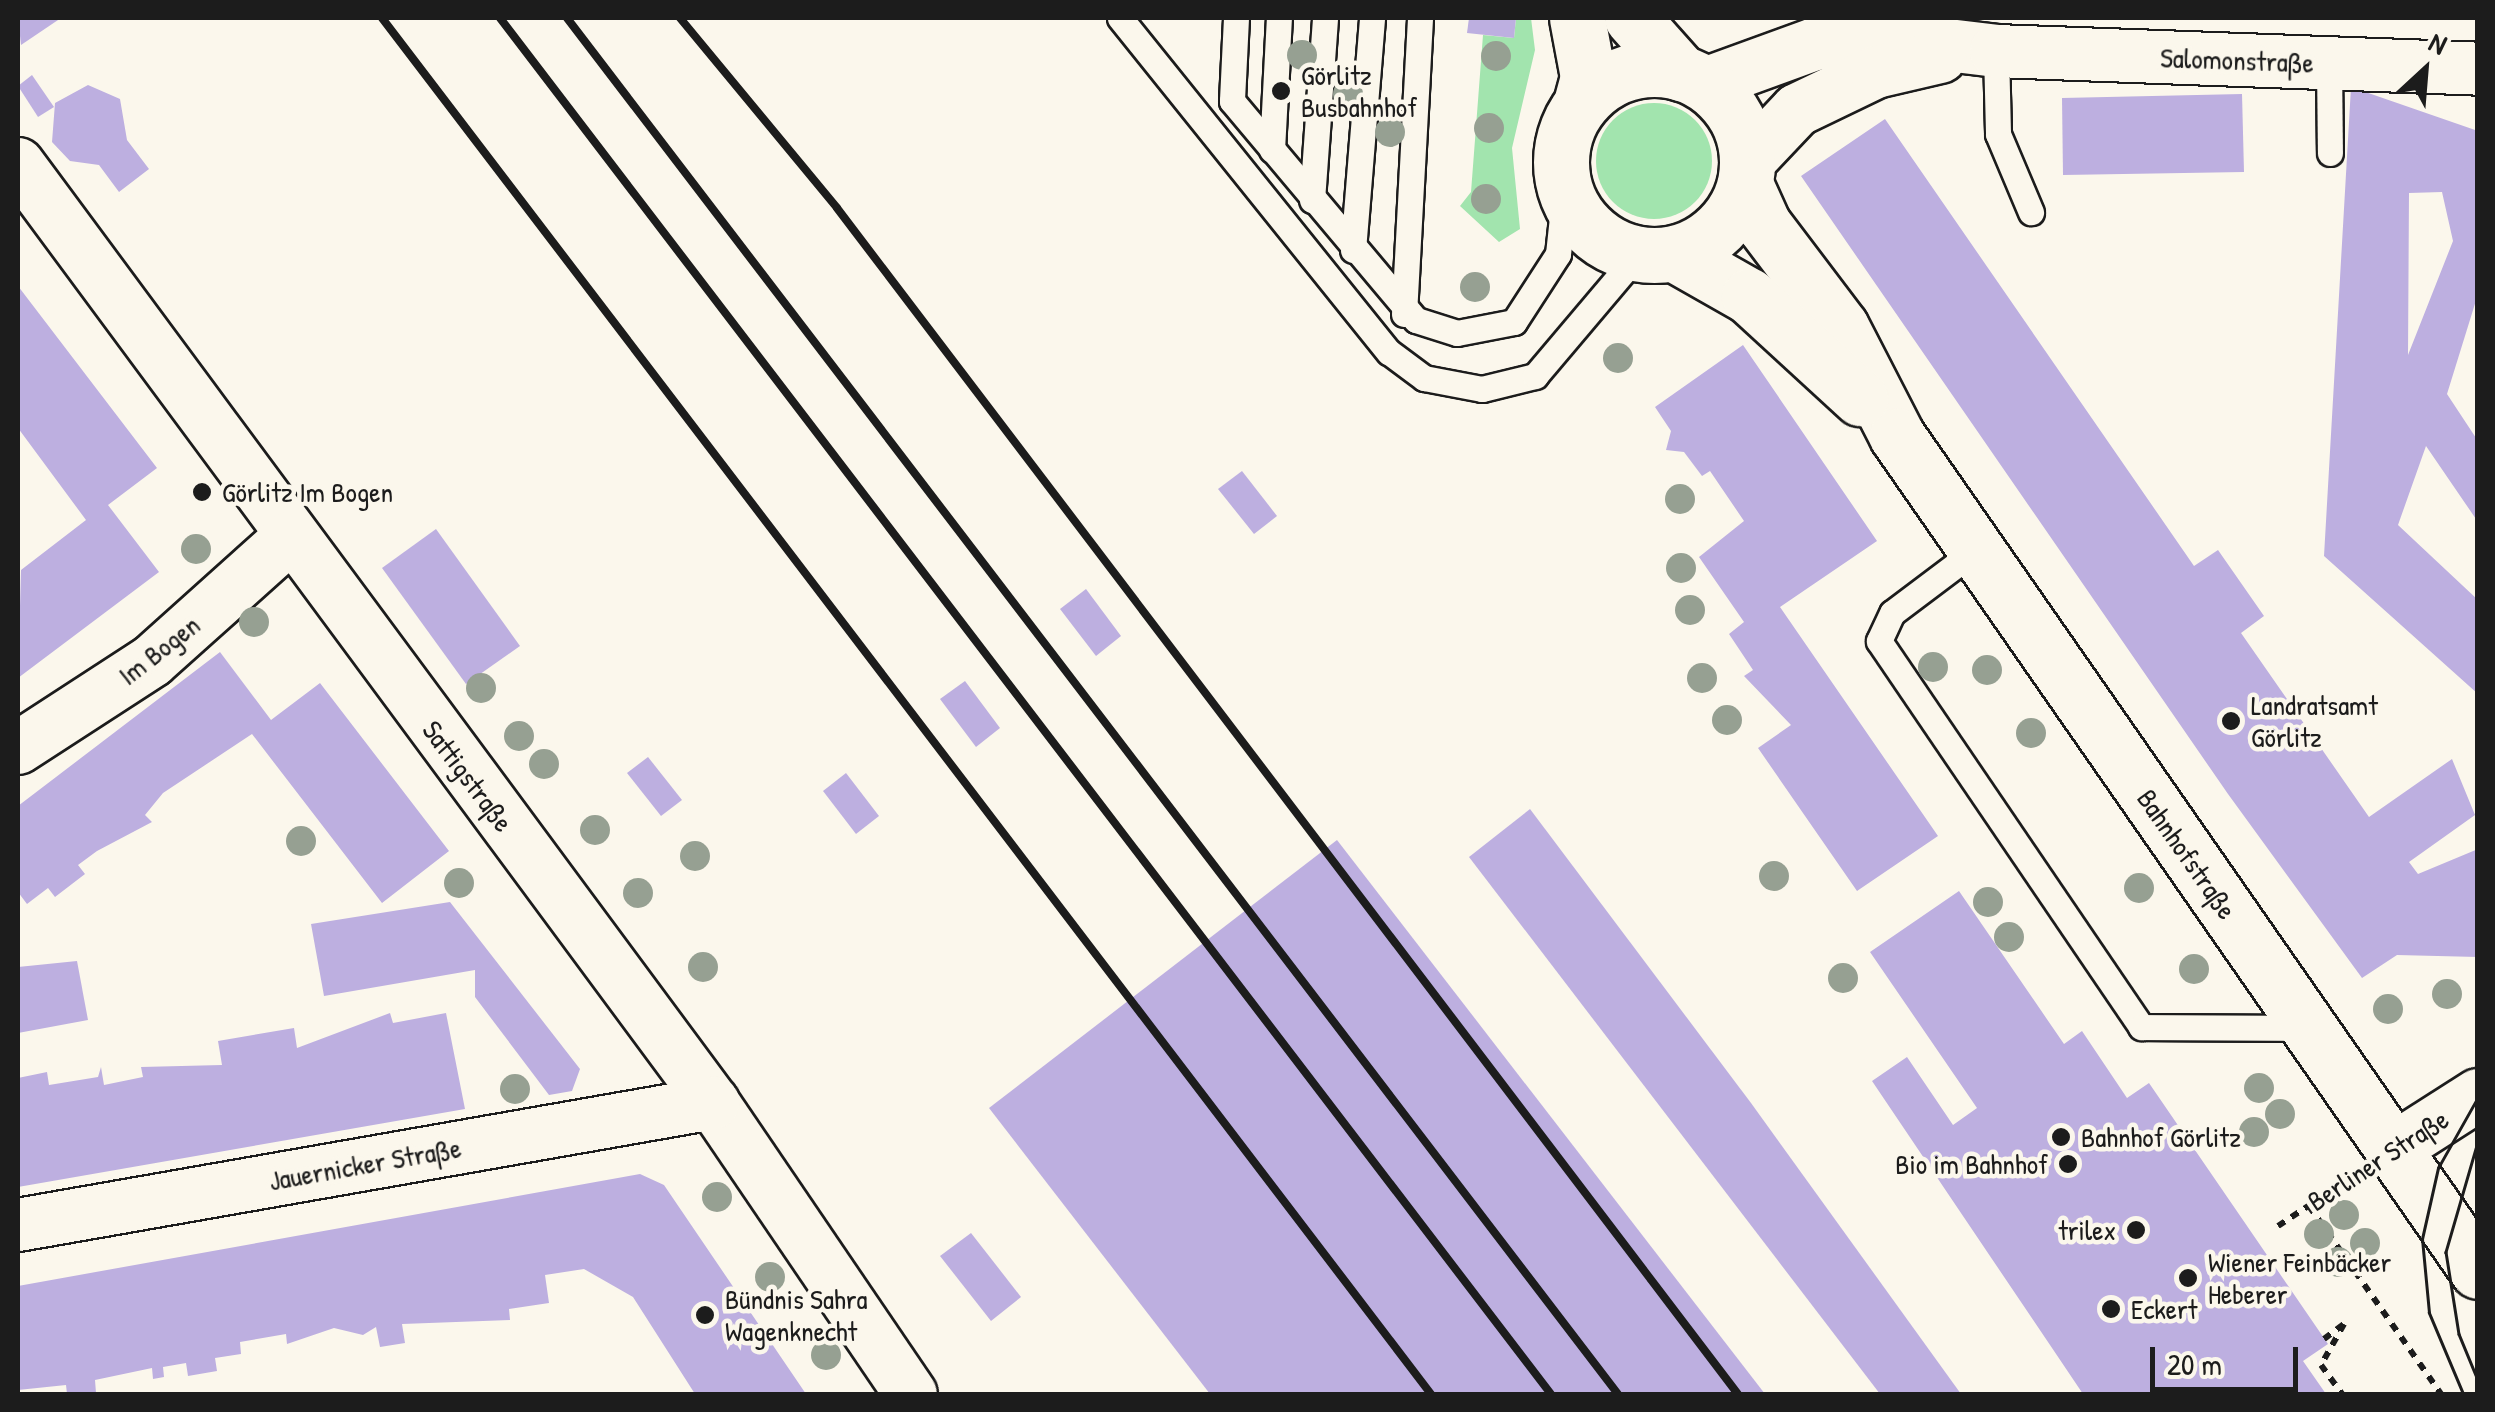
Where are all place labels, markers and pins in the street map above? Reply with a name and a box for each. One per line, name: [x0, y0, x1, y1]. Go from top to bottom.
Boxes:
place label: Görlitz Busbahnhof: [1301, 58, 1417, 124]
marker: Görlitz Busbahnhof: [1270, 80, 1292, 102]
place label: Görlitz Im Bogen: [222, 475, 393, 509]
marker: Görlitz Im Bogen: [191, 481, 213, 503]
place label: Landratsamt Görlitz: [2251, 688, 2378, 754]
marker: Landratsamt Görlitz: [2220, 710, 2242, 732]
place label: Bahnhof Görlitz: [2081, 1120, 2241, 1154]
marker: Bahnhof Görlitz: [2050, 1126, 2072, 1148]
place label: Bio im Bahnhof: [1895, 1147, 2048, 1181]
marker: Bio im Bahnhof: [2057, 1153, 2079, 1175]
place label: trilex: [2058, 1213, 2116, 1247]
marker: trilex: [2125, 1219, 2147, 1241]
place label: Wiener Feinbäcker Heberer: [2208, 1245, 2391, 1311]
marker: Wiener Feinbäcker Heberer: [2177, 1267, 2199, 1289]
place label: Bündnis Sahra Wagenknecht: [725, 1282, 867, 1348]
place label: Eckert: [2131, 1292, 2197, 1326]
marker: Eckert: [2100, 1298, 2122, 1320]
marker: Bündnis Sahra Wagenknecht: [694, 1304, 716, 1326]

